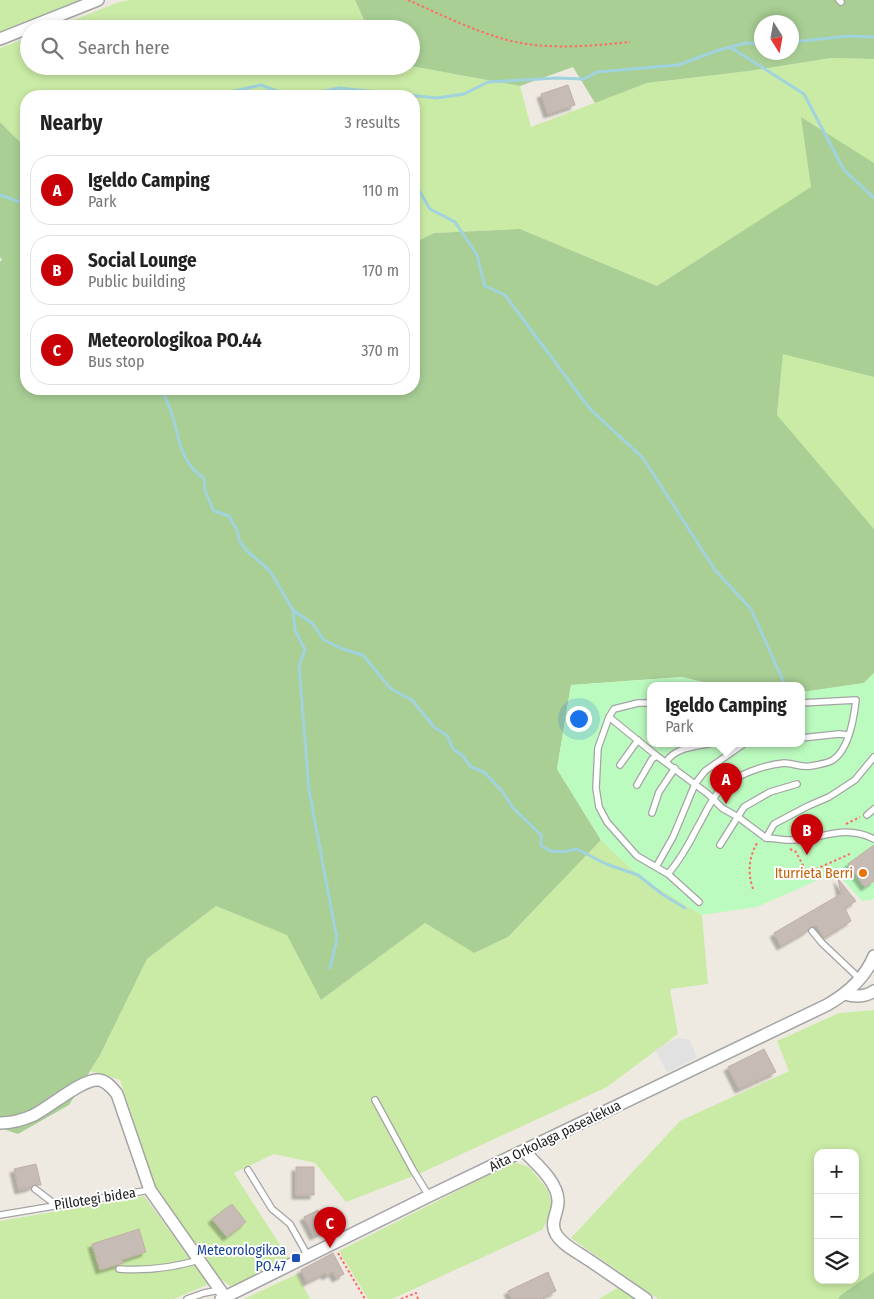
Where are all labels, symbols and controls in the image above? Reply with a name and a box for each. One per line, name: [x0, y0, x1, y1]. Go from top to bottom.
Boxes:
north arrow: [754, 15, 799, 60]
search box: [20, 20, 420, 75]
icon: search: [38, 34, 66, 62]
text: Search here: [78, 36, 170, 59]
text: Nearby: [40, 110, 102, 136]
text: 3 results: [344, 113, 400, 132]
text: Igeldo Camping: [88, 169, 210, 192]
text: A: [53, 181, 61, 200]
text: 110 m: [362, 181, 399, 200]
text: Park: [88, 192, 116, 211]
text: Social Lounge: [88, 249, 197, 272]
text: B: [53, 261, 61, 280]
text: 170 m: [362, 261, 399, 280]
text: Public building: [88, 272, 185, 291]
text: Meteorologikoa PO.44: [88, 329, 262, 352]
text: C: [53, 341, 61, 360]
text: 370 m: [361, 341, 399, 360]
text: Bus stop: [88, 352, 144, 371]
popup: [647, 682, 805, 747]
text: Igeldo Camping: [665, 694, 787, 717]
your location: [566, 706, 592, 732]
text: Park: [665, 717, 694, 736]
pin: A: [710, 763, 742, 804]
pin: B: [791, 814, 823, 855]
place label: Iturrieta Berri: [775, 865, 853, 882]
marker: Iturrieta Berri: [857, 867, 869, 879]
street label: Aita Orkolaga pasealekua: [486, 1097, 624, 1175]
map controls: [814, 1149, 859, 1284]
button: +: [814, 1149, 859, 1194]
street label: Pillotegi bidea: [53, 1184, 137, 1214]
button: −: [814, 1194, 859, 1239]
pin: C: [314, 1207, 346, 1248]
button: layers: [814, 1239, 859, 1284]
place label: Meteorologikoa PO.47: [197, 1242, 286, 1275]
marker: Meteorologikoa PO.47: [290, 1252, 302, 1264]

